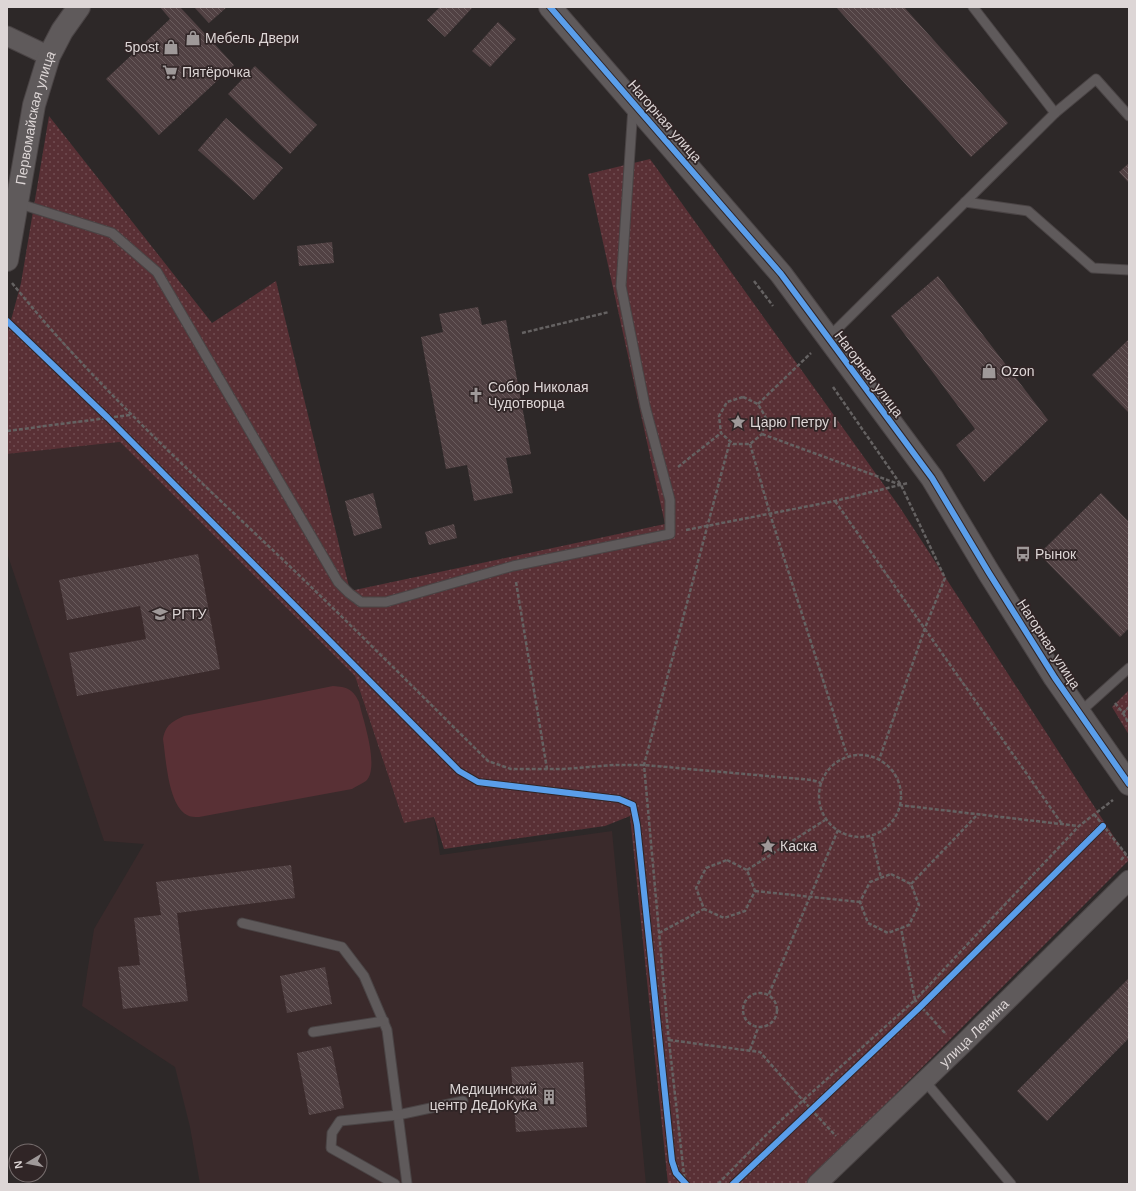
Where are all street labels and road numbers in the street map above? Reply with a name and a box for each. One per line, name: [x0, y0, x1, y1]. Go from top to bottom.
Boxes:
street label: Первомайская улица: [12, 48, 59, 186]
street label: Нагорная улица: [625, 77, 705, 166]
street label: Нагорная улица: [831, 328, 907, 420]
street label: Нагорная улица: [1014, 596, 1084, 692]
street label: улица Ленина: [936, 995, 1012, 1070]

